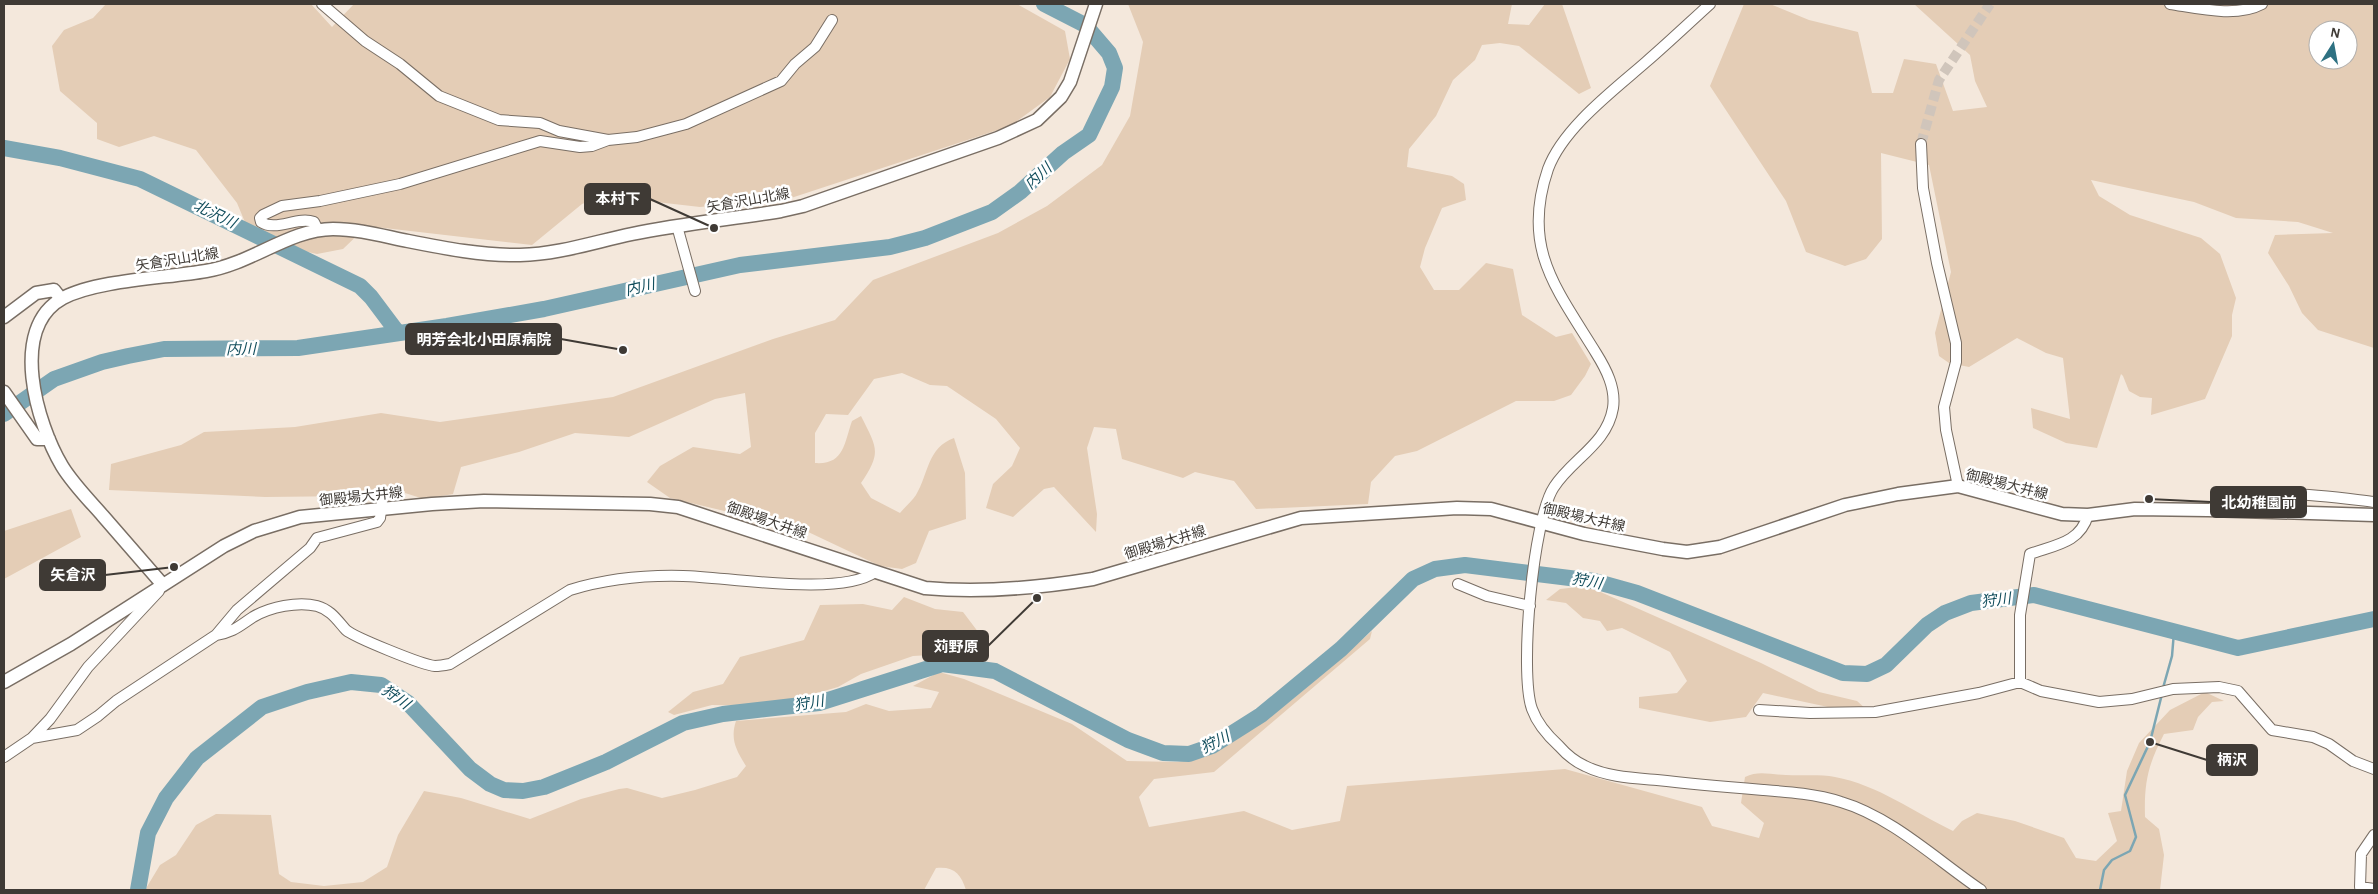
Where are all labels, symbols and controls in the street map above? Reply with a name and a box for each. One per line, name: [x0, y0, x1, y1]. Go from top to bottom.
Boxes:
north arrow: [2308, 20, 2358, 70]
text: N: [2329, 25, 2341, 41]
water label: 内川: [1022, 159, 1056, 192]
callout: 本村下: [585, 184, 650, 214]
street label: 矢倉沢山北線: [705, 185, 791, 215]
text: 本村下: [595, 190, 641, 207]
water label: 北沢川: [191, 197, 241, 232]
street label: 矢倉沢山北線: [134, 245, 220, 273]
water label: 内川: [624, 275, 658, 298]
callout: 明芳会北小田原病院: [406, 324, 561, 354]
text: 明芳会北小田原病院: [416, 332, 552, 348]
water label: 内川: [226, 341, 258, 357]
street label: 御殿場大井線: [1964, 466, 2050, 502]
street label: 御殿場大井線: [318, 484, 404, 508]
callout: 北幼稚園前: [2211, 487, 2306, 517]
text: 北幼稚園前: [2221, 494, 2297, 511]
street label: 御殿場大井線: [725, 499, 809, 541]
street label: 御殿場大井線: [1541, 500, 1627, 534]
street label: 御殿場大井線: [1122, 522, 1208, 562]
callout: 矢倉沢: [40, 560, 105, 590]
text: 矢倉沢: [50, 567, 96, 583]
water label: 狩川: [1571, 571, 1605, 592]
water label: 狩川: [1980, 590, 2014, 610]
callout: 苅野原: [923, 631, 988, 661]
text: 苅野原: [933, 639, 979, 655]
water label: 狩川: [379, 682, 415, 713]
water label: 狩川: [793, 692, 827, 713]
water label: 狩川: [1198, 727, 1234, 756]
callout: 柄沢: [2207, 745, 2257, 775]
text: 柄沢: [2217, 752, 2247, 768]

